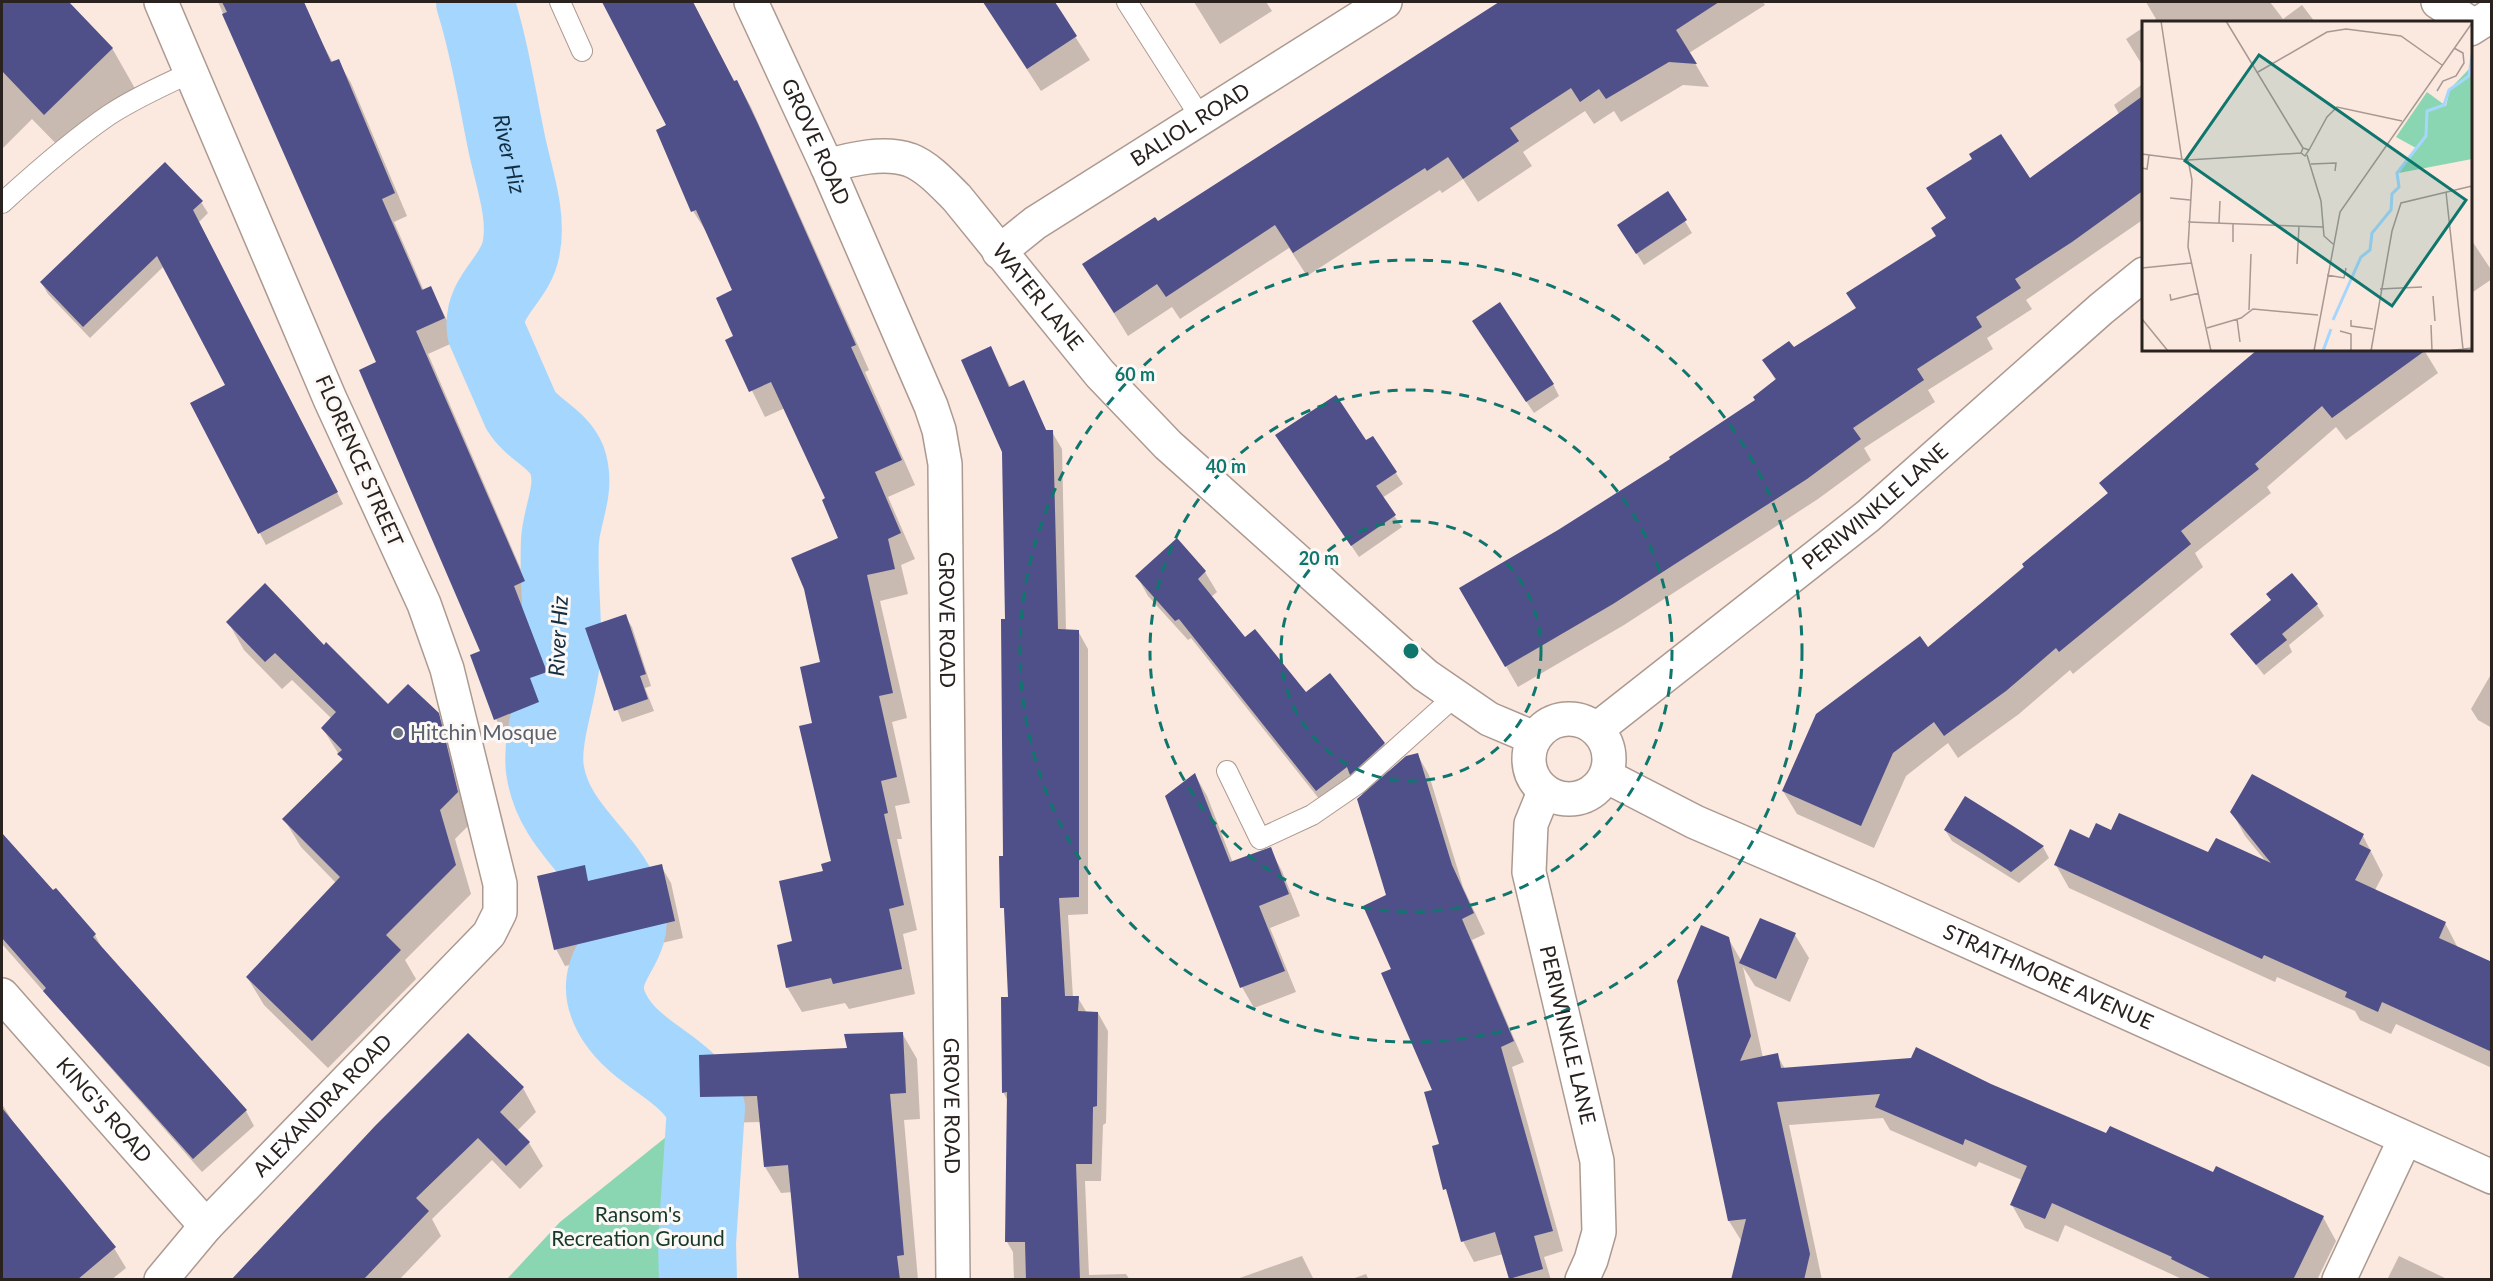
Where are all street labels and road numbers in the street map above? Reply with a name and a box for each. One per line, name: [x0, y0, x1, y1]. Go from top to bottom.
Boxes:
street label: GROVE ROAD: [777, 74, 856, 208]
street label: BALIOL ROAD: [1125, 77, 1254, 171]
street label: WATER LANE: [988, 238, 1089, 354]
street label: FLORENCE STREET: [311, 371, 410, 551]
street label: PERIWINKLE LANE: [1796, 437, 1952, 574]
street label: GROVE ROAD: [935, 552, 961, 688]
street label: STRATHMORE AVENUE: [1940, 918, 2158, 1034]
street label: PERIWINKLE LANE: [1536, 943, 1602, 1127]
street label: ALEXANDRA ROAD: [247, 1028, 396, 1181]
street label: GROVE ROAD: [940, 1038, 966, 1174]
street label: KING'S ROAD: [52, 1052, 158, 1167]

